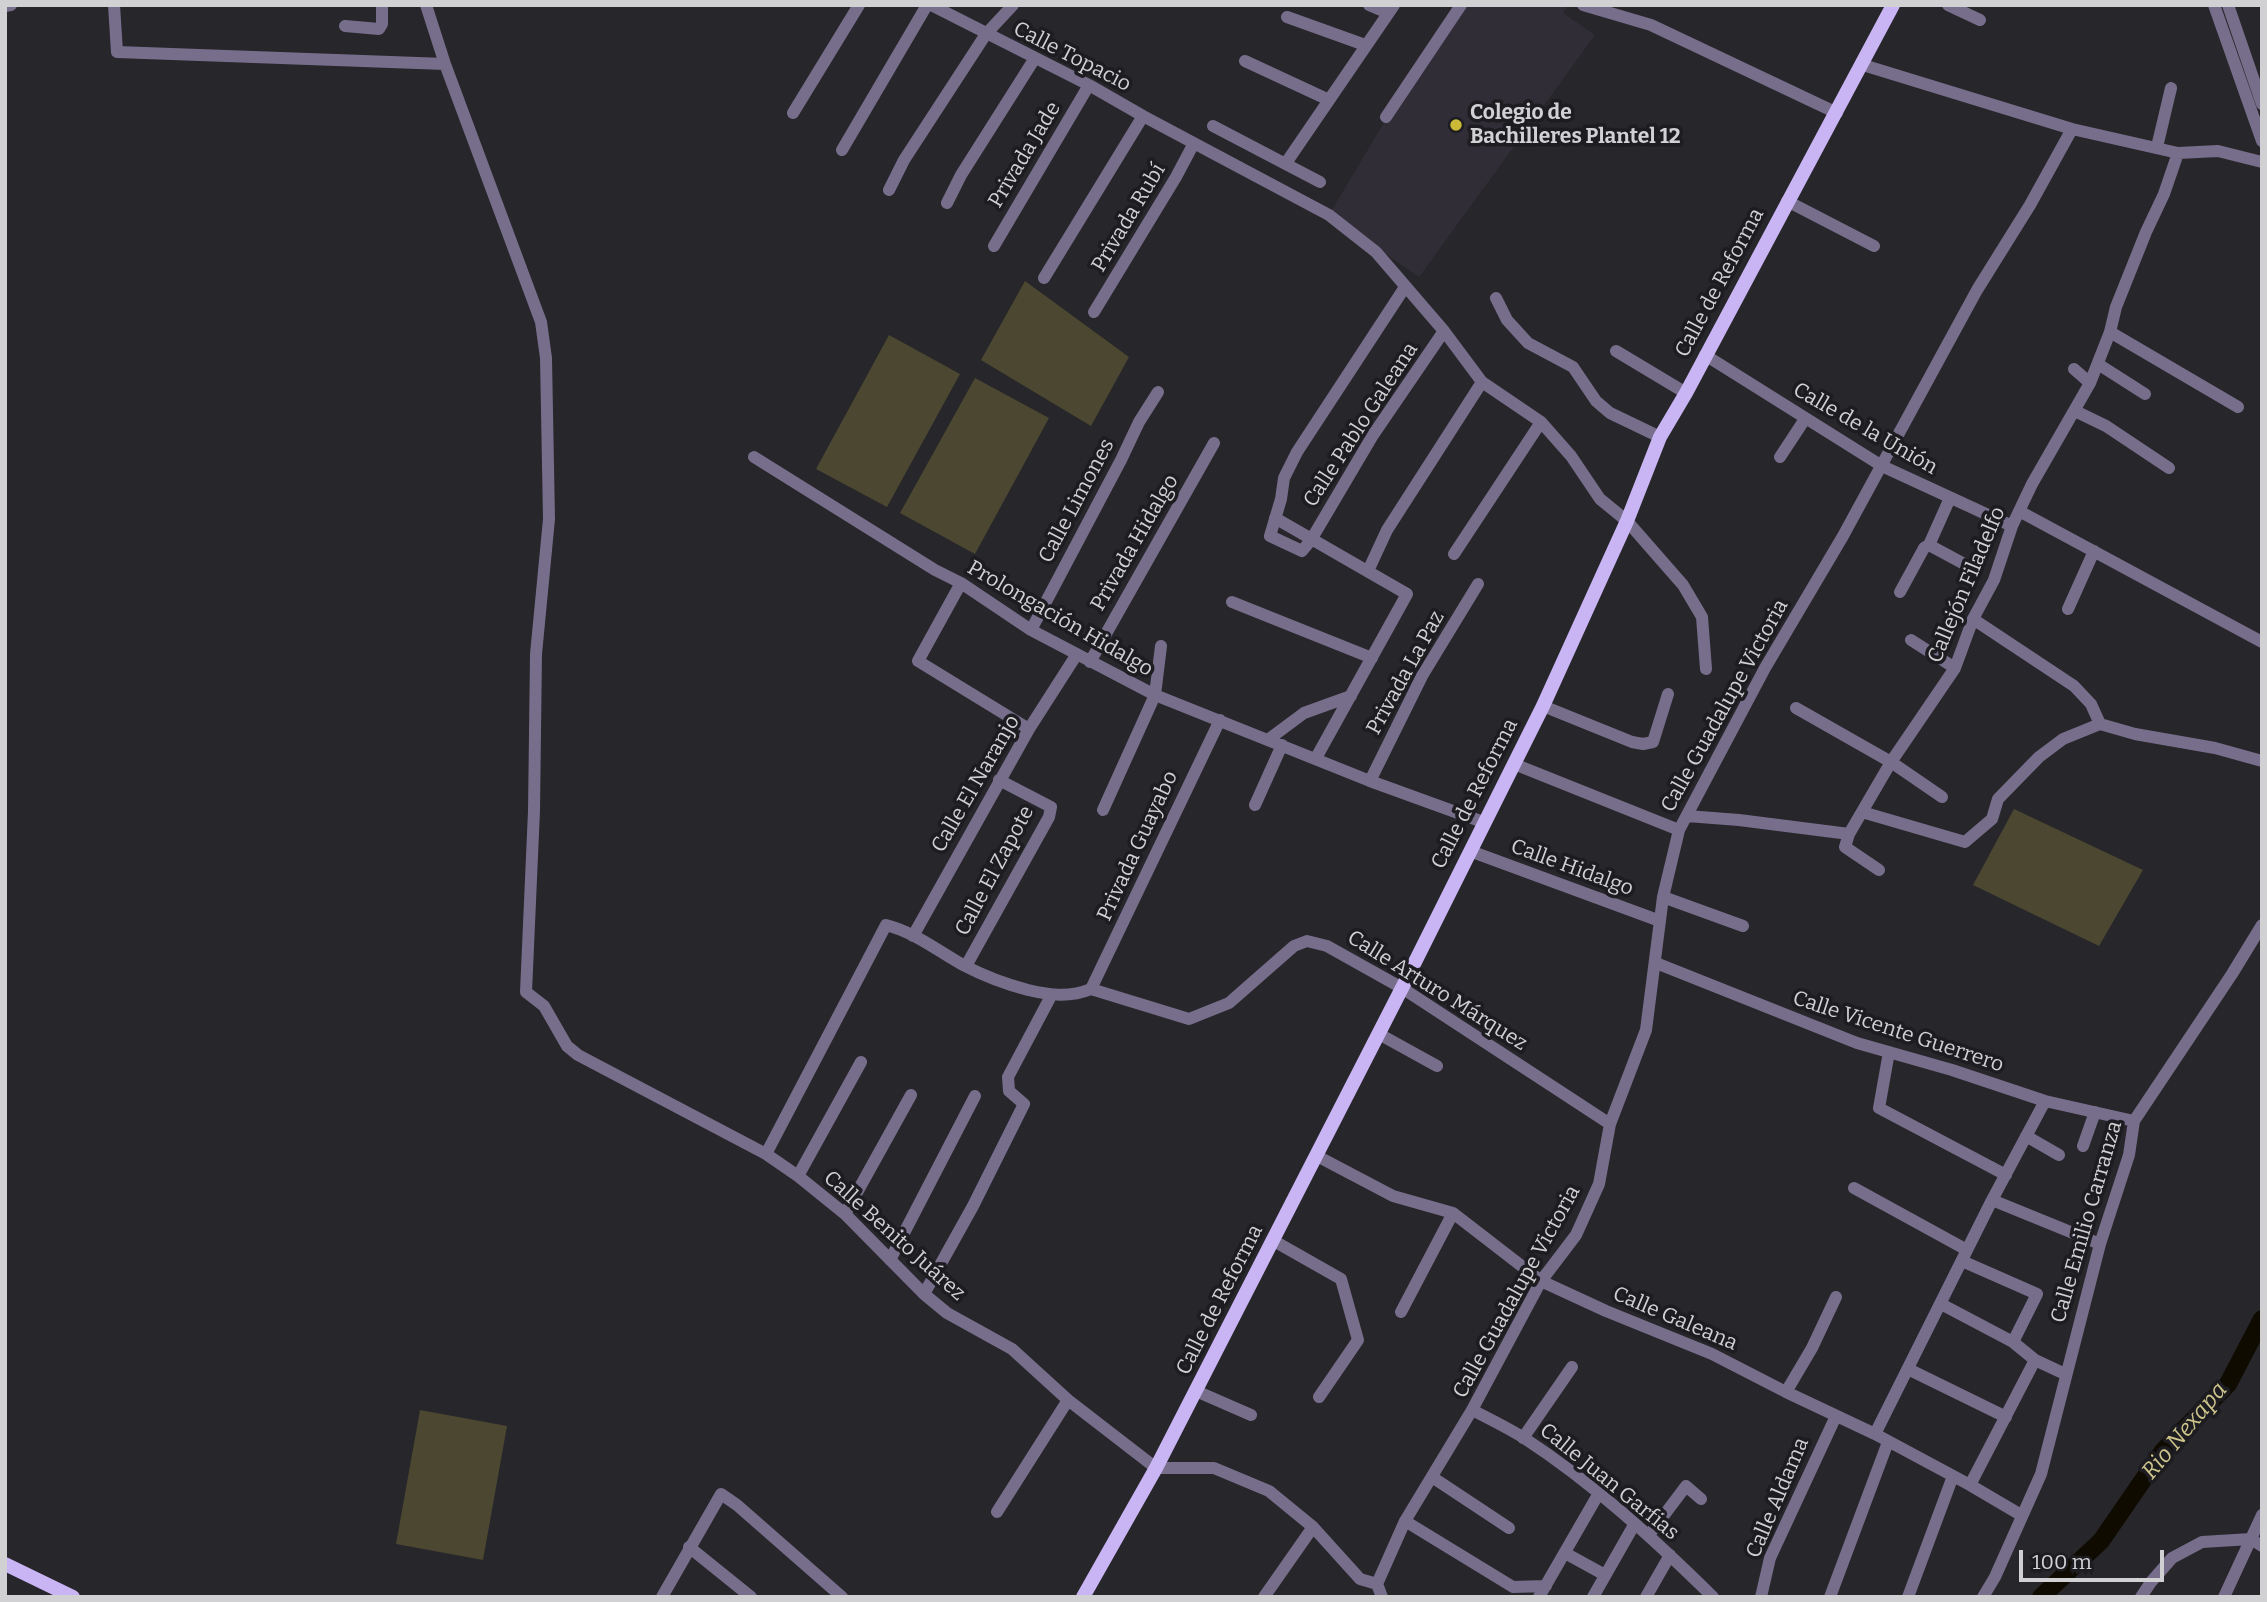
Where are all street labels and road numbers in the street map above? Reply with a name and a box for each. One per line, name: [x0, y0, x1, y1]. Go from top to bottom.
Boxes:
street label: Calle Topacio: [1009, 17, 1135, 97]
street label: Privada Jade: [984, 97, 1066, 213]
street label: Privada Rubí: [1087, 159, 1171, 277]
street label: Calle de Reforma: [1670, 204, 1770, 362]
street label: Calle Pablo Galeana: [1298, 338, 1424, 512]
street label: Calle de la Unión: [1788, 377, 1942, 481]
street label: Calle Limones: [1034, 435, 1120, 567]
street label: Privada Hidalgo: [1086, 470, 1184, 616]
street label: Callejón Filadelfo: [1923, 503, 2011, 667]
street label: Prolongación Hidalgo: [963, 556, 1157, 682]
street label: Calle Guadalupe Victoria: [1656, 595, 1794, 817]
street label: Privada La Paz: [1362, 607, 1450, 739]
street label: Calle El Naranjo: [926, 711, 1026, 857]
street label: Calle de Reforma: [1426, 715, 1524, 873]
street label: Privada Guayabo: [1092, 767, 1184, 925]
street label: Calle El Zapote: [950, 802, 1040, 940]
street label: Calle Hidalgo: [1507, 834, 1637, 902]
street label: Calle Arturo Márquez: [1342, 925, 1532, 1057]
street label: Calle Vicente Guerrero: [1789, 986, 2007, 1078]
street label: Calle Emilio Carranza: [2046, 1118, 2128, 1326]
street label: Calle Benito Juárez: [818, 1166, 970, 1306]
street label: Calle Guadalupe Victoria: [1448, 1181, 1586, 1403]
street label: Calle de Reforma: [1171, 1221, 1269, 1379]
street label: Calle Galeana: [1609, 1281, 1741, 1357]
street label: Calle Juan Garfias: [1534, 1418, 1684, 1546]
street label: Calle Aldama: [1741, 1434, 1815, 1562]

